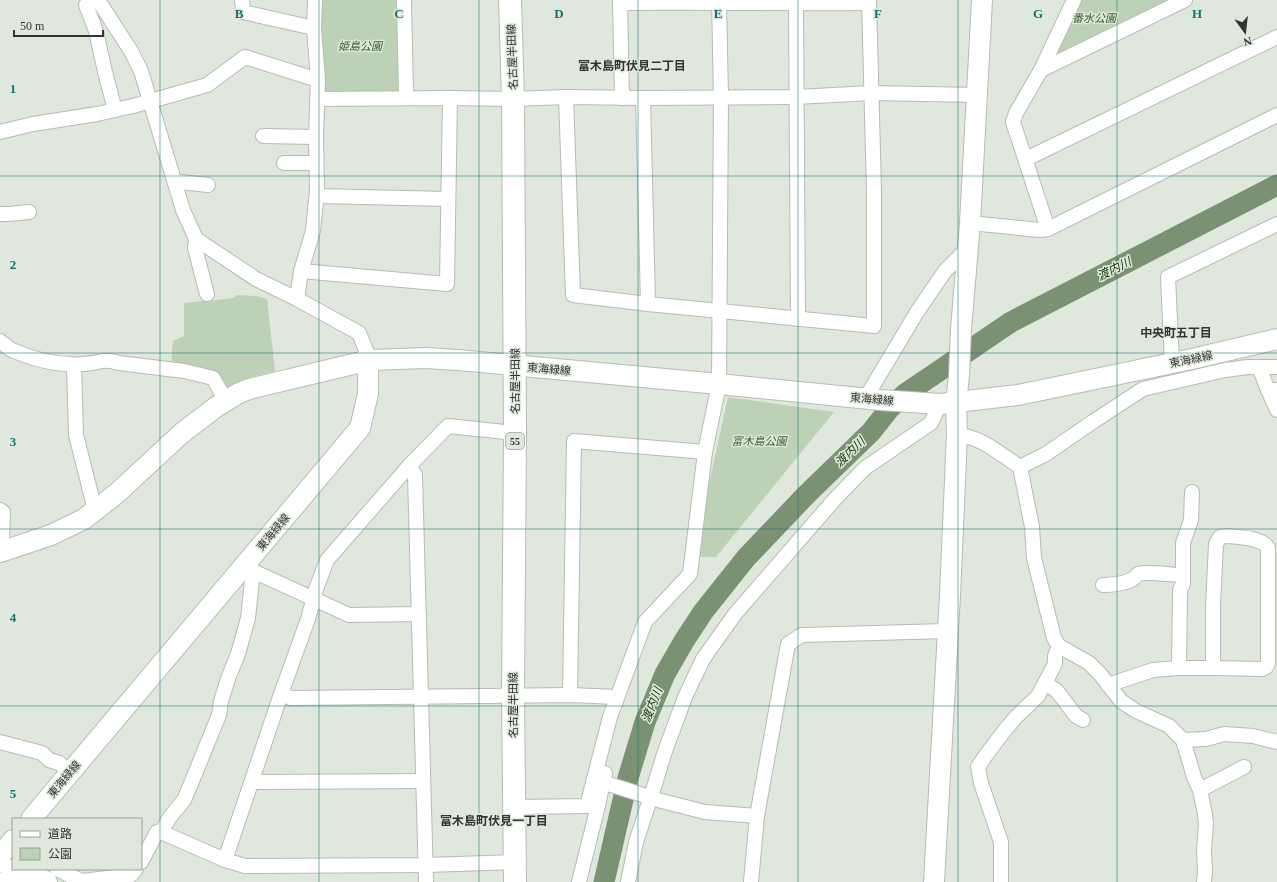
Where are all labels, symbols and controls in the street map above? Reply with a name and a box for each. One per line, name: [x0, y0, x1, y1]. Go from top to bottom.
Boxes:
text: B: [235, 6, 244, 21]
text: C: [394, 6, 404, 21]
text: D: [554, 6, 564, 21]
text: E: [714, 6, 722, 21]
text: F: [874, 6, 882, 21]
text: G: [1033, 6, 1043, 21]
text: H: [1192, 6, 1202, 21]
scale bar: [14, 12, 103, 38]
park label: 番水公園: [1072, 12, 1118, 24]
north arrow: [1225, 12, 1265, 52]
text: 50 m: [20, 19, 45, 33]
street label: 名古屋半田線: [505, 24, 519, 90]
text: N: [1242, 35, 1253, 48]
park label: 姫島公園: [338, 40, 384, 52]
district label: 富木島町伏見二丁目: [578, 59, 686, 73]
text: 1: [10, 81, 16, 96]
water label: 渡内川: [1095, 254, 1135, 283]
text: 2: [10, 257, 16, 272]
district label: 中央町五丁目: [1140, 326, 1212, 340]
street label: 名古屋半田線: [509, 348, 521, 414]
street label: 東海緑線: [1168, 349, 1214, 369]
street label: 東海緑線: [527, 361, 571, 377]
street label: 東海緑線: [850, 391, 894, 407]
road number: 55: [506, 433, 524, 449]
water label: 渡内川: [832, 433, 869, 470]
text: 3: [10, 434, 17, 449]
park label: 富木島公園: [732, 435, 788, 447]
street label: 東海緑線: [254, 511, 292, 553]
text: 4: [10, 610, 17, 625]
street label: 名古屋半田線: [507, 672, 519, 738]
water label: 渡内川: [639, 684, 666, 724]
street label: 東海緑線: [45, 758, 83, 800]
text: 5: [10, 786, 17, 801]
district label: 富木島町伏見一丁目: [440, 814, 548, 828]
legend: [12, 818, 142, 870]
text: 道路: [48, 827, 72, 841]
text: 公園: [48, 847, 72, 861]

